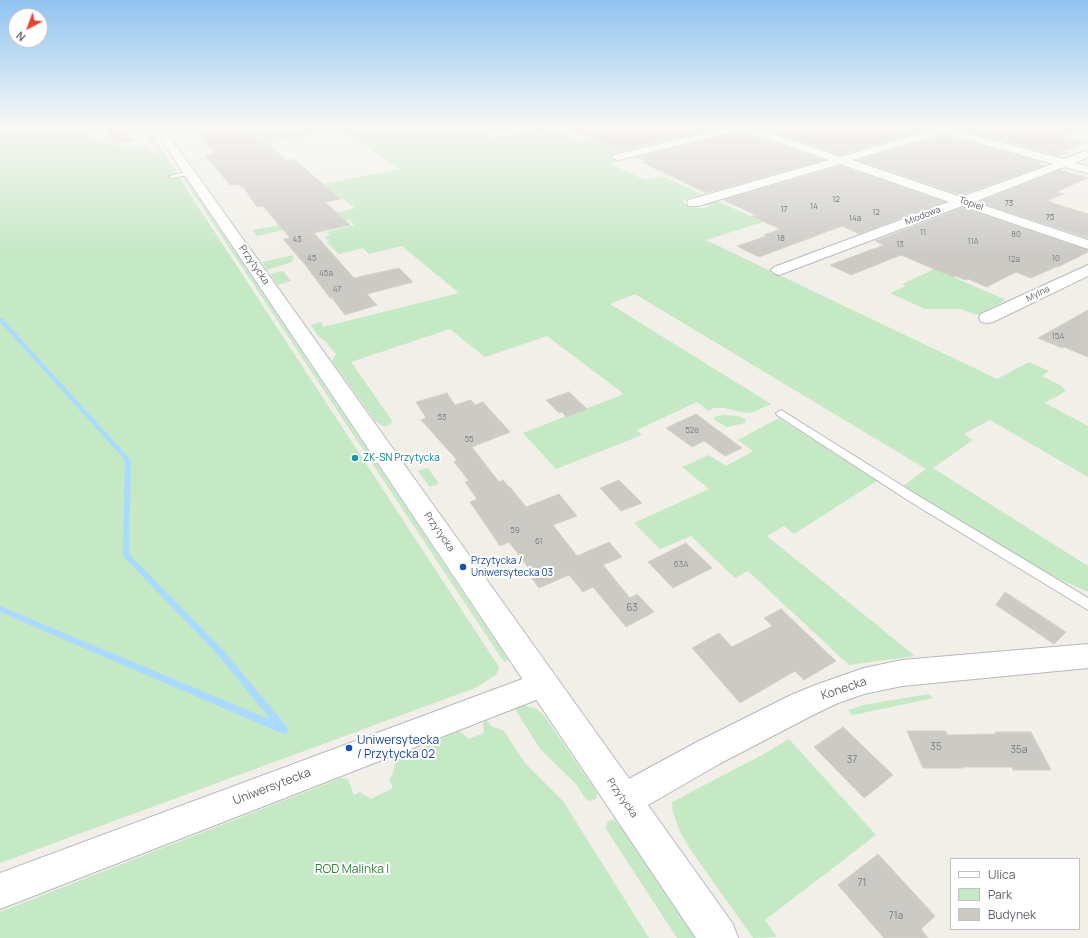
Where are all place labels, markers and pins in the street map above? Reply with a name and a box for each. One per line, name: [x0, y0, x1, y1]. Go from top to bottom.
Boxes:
place label: ZK-SN Przytycka: [363, 452, 440, 464]
marker: ZK-SN Przytycka: [350, 453, 360, 463]
place label: Przytycka / Uniwersytecka 03: [471, 555, 553, 578]
marker: Przytycka / Uniwersytecka 03: [458, 562, 468, 572]
place label: Uniwersytecka / Przytycka 02: [357, 734, 439, 762]
marker: Uniwersytecka / Przytycka 02: [344, 743, 354, 753]

